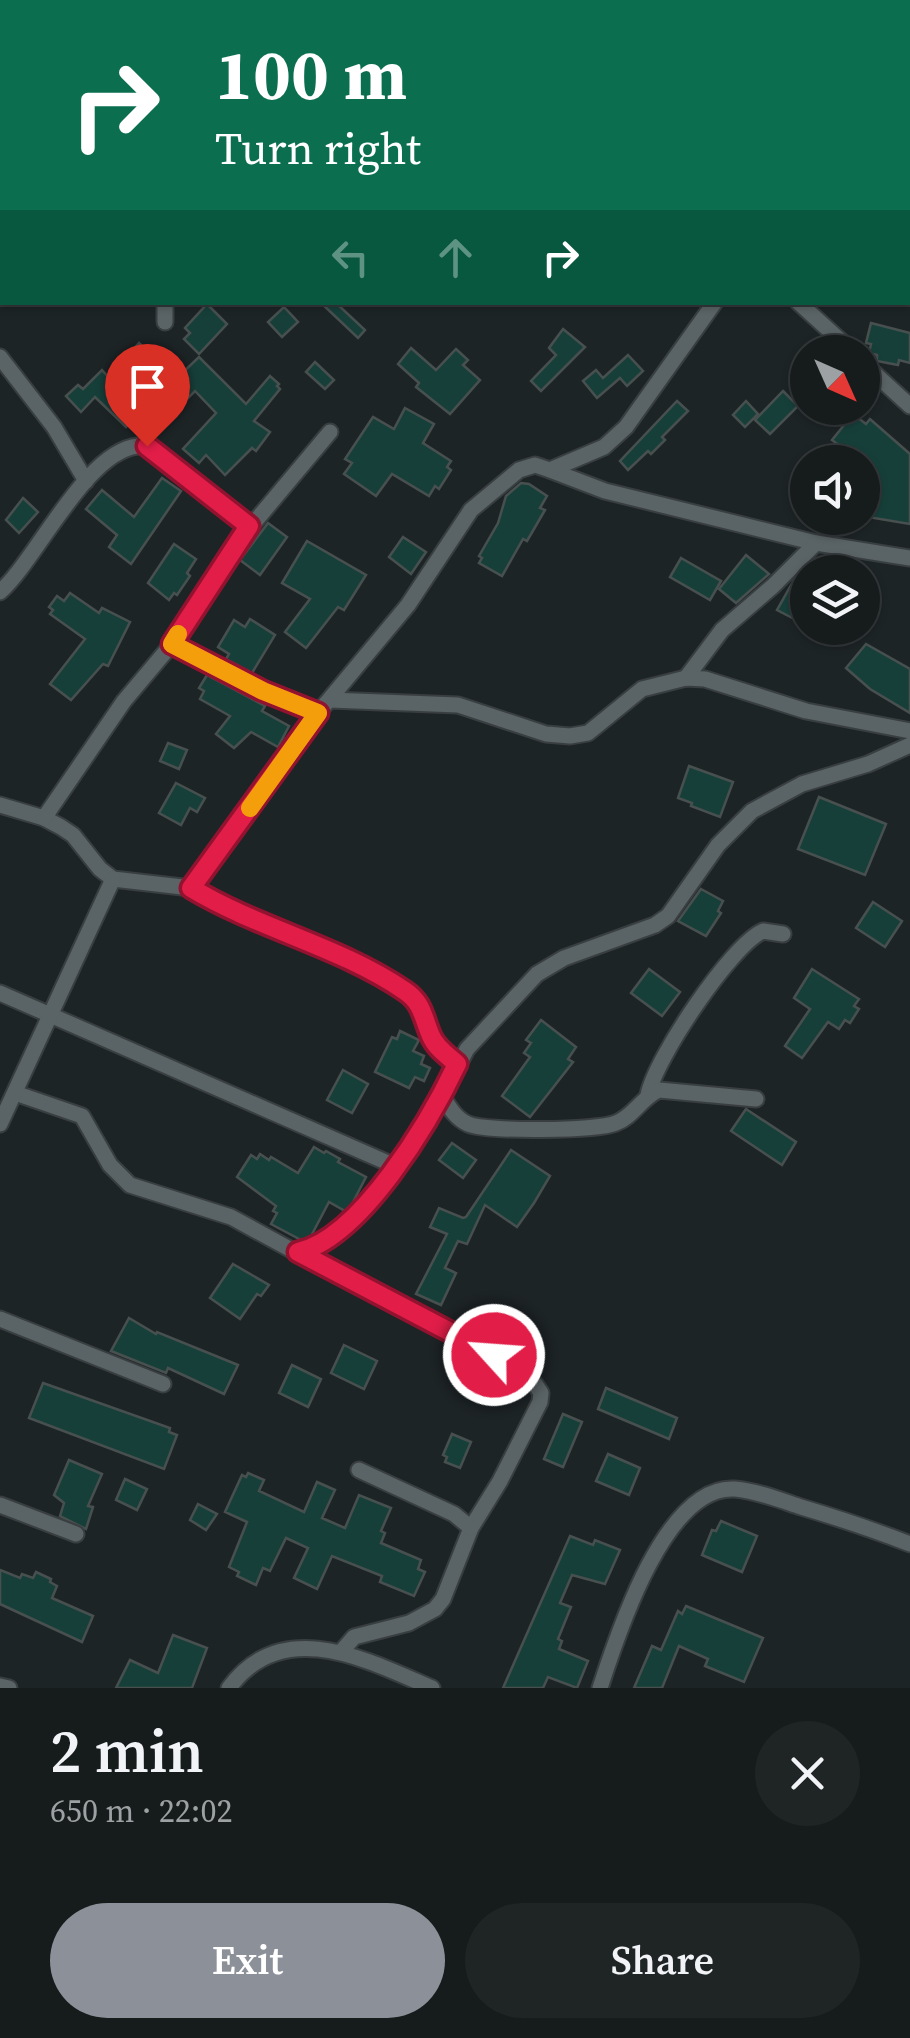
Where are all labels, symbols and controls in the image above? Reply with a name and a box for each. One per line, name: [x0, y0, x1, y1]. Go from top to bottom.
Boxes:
text: 100 m: [215, 26, 407, 122]
icon: right: [50, 40, 180, 170]
text: Turn right: [215, 117, 421, 179]
icon: left: [323, 230, 378, 285]
icon: ahead: [428, 230, 483, 285]
icon: right: [533, 230, 588, 285]
north arrow: [790, 335, 880, 425]
map controls: [790, 335, 880, 645]
pin: [105, 344, 190, 447]
icon: arrive: [120, 359, 175, 414]
button: sound: [790, 445, 880, 535]
button: layers: [790, 555, 880, 645]
position arrow: [442, 1303, 546, 1407]
text: 2 min: [50, 1710, 204, 1792]
button: close: [755, 1721, 860, 1826]
text: 650 m · 22:02: [50, 1789, 232, 1833]
button: Exit: [50, 1903, 445, 2018]
button: Share: [465, 1903, 860, 2018]

